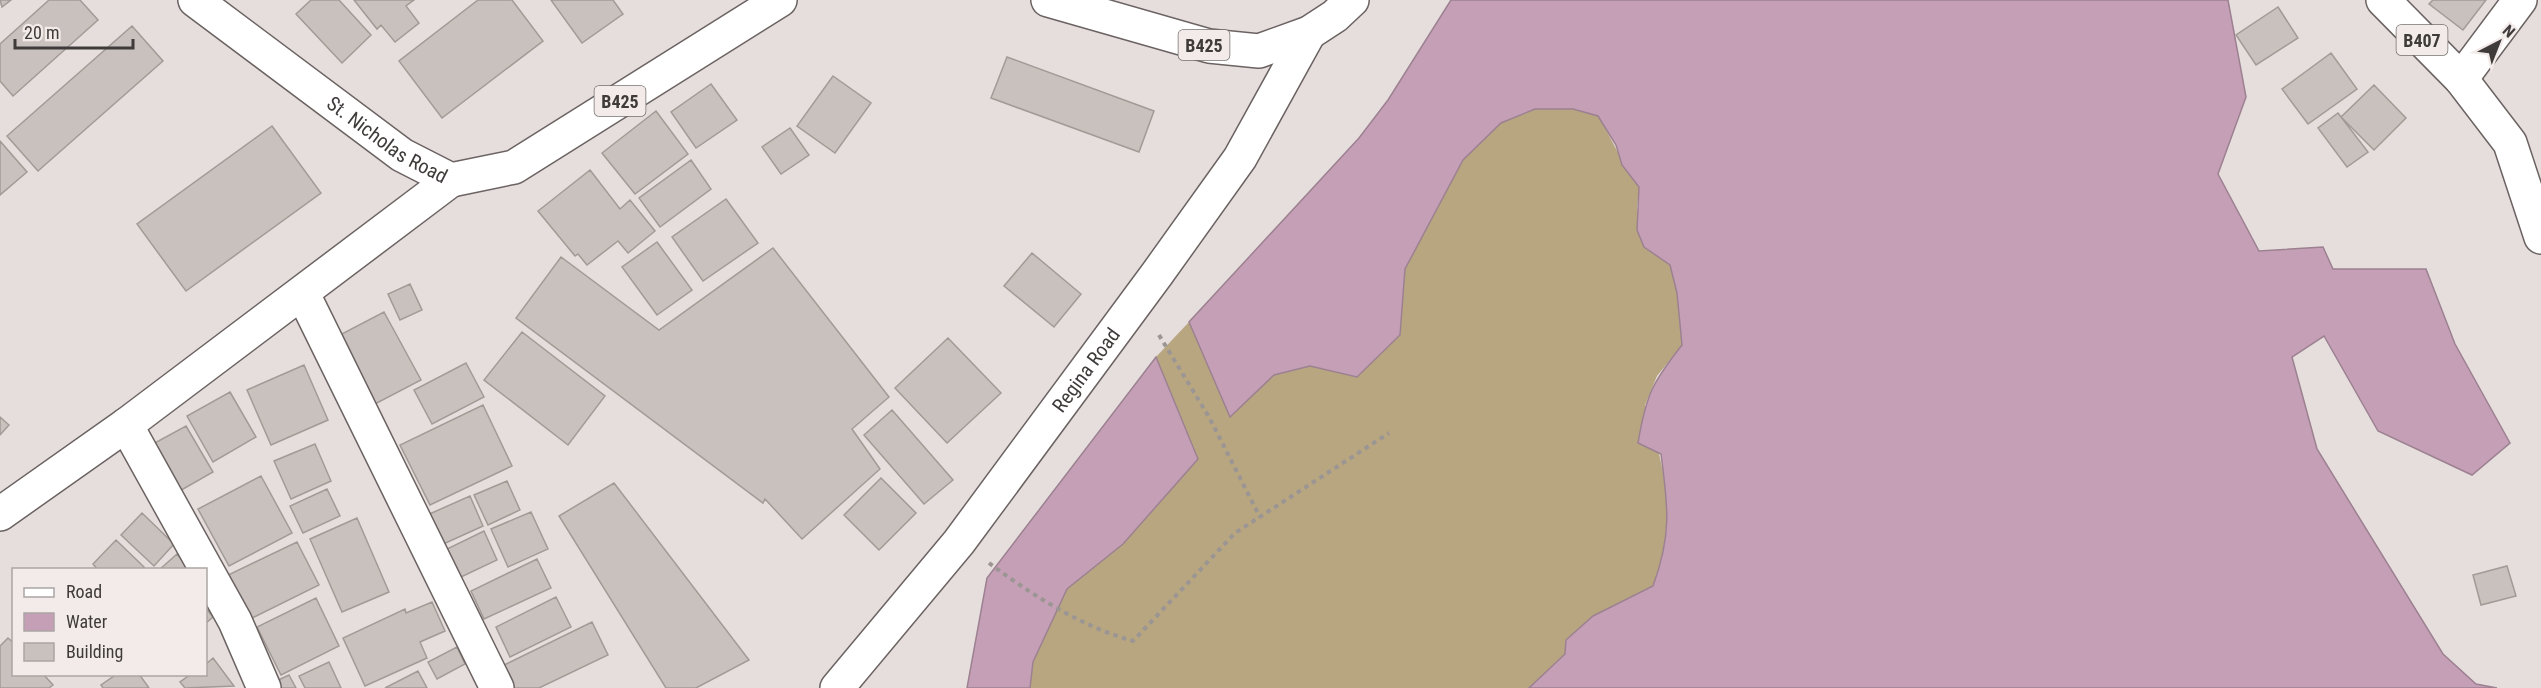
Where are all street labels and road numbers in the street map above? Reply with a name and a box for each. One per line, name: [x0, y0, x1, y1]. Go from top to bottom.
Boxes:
road number: B407: [2396, 25, 2448, 55]
road number: B425: [1178, 30, 1230, 60]
road number: B425: [594, 86, 646, 116]
street label: St. Nicholas Road: [322, 91, 452, 188]
street label: Regina Road: [1047, 323, 1125, 417]

